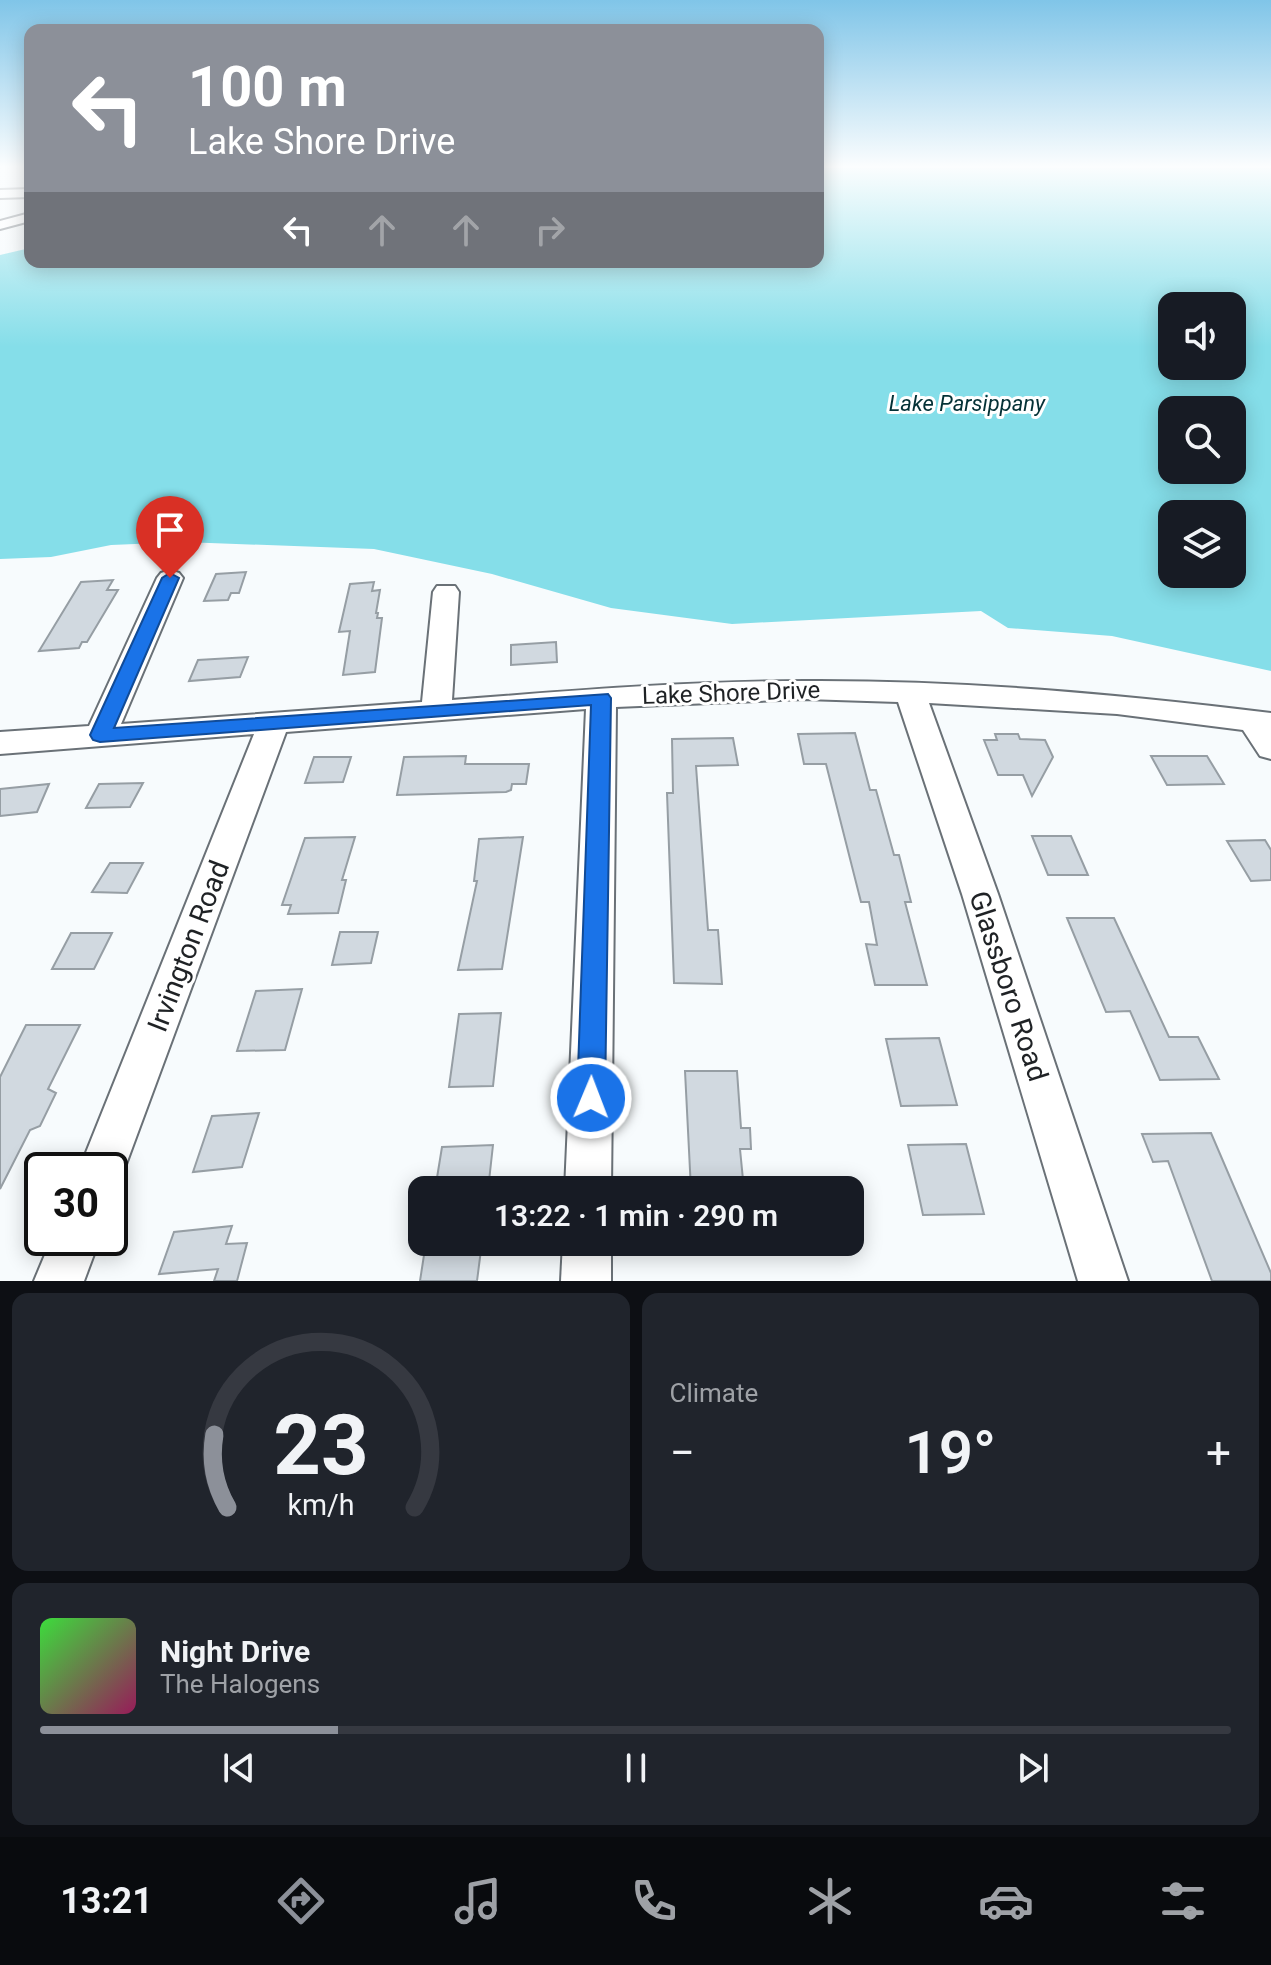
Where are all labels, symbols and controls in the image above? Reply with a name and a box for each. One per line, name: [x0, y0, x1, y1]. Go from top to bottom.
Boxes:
text: 100 m: [188, 54, 347, 120]
icon: left: [56, 56, 160, 160]
text: Lake Shore Drive: [188, 121, 455, 163]
icon: left: [276, 208, 320, 252]
icon: ahead: [360, 208, 404, 252]
icon: ahead: [444, 208, 488, 252]
icon: right: [528, 208, 572, 252]
map controls: [1158, 292, 1246, 588]
button: sound: [1158, 292, 1246, 380]
water label: Lake Parsippany: [889, 391, 1046, 416]
button: search: [1158, 396, 1246, 484]
pin: [136, 496, 204, 578]
button: layers: [1158, 500, 1246, 588]
icon: arrive: [148, 508, 192, 552]
street label: Lake Shore Drive: [641, 676, 821, 710]
street label: Irvington Road: [141, 856, 236, 1036]
street label: Glassboro Road: [962, 887, 1055, 1085]
position arrow: [549, 1056, 633, 1140]
speed limit sign: 30: [24, 1152, 128, 1256]
text: 13:22 · 1 min · 290 m: [494, 1198, 778, 1233]
text: Climate: [670, 1378, 758, 1408]
text: 23: [273, 1397, 368, 1494]
text: 19°: [904, 1417, 996, 1488]
text: −: [670, 1427, 695, 1479]
text: +: [1206, 1427, 1231, 1479]
text: km/h: [287, 1488, 354, 1522]
text: Night Drive: [160, 1634, 310, 1669]
text: The Halogens: [160, 1669, 320, 1699]
icon: previous: [217, 1746, 261, 1790]
icon: pause: [614, 1746, 658, 1790]
icon: next: [1011, 1746, 1055, 1790]
icon: directions: [273, 1873, 329, 1929]
icon: music: [450, 1873, 506, 1929]
icon: phone: [626, 1873, 682, 1929]
icon: climate: [802, 1873, 858, 1929]
icon: car: [978, 1873, 1034, 1929]
icon: filters: [1155, 1873, 1211, 1929]
text: 13:21: [60, 1880, 153, 1922]

